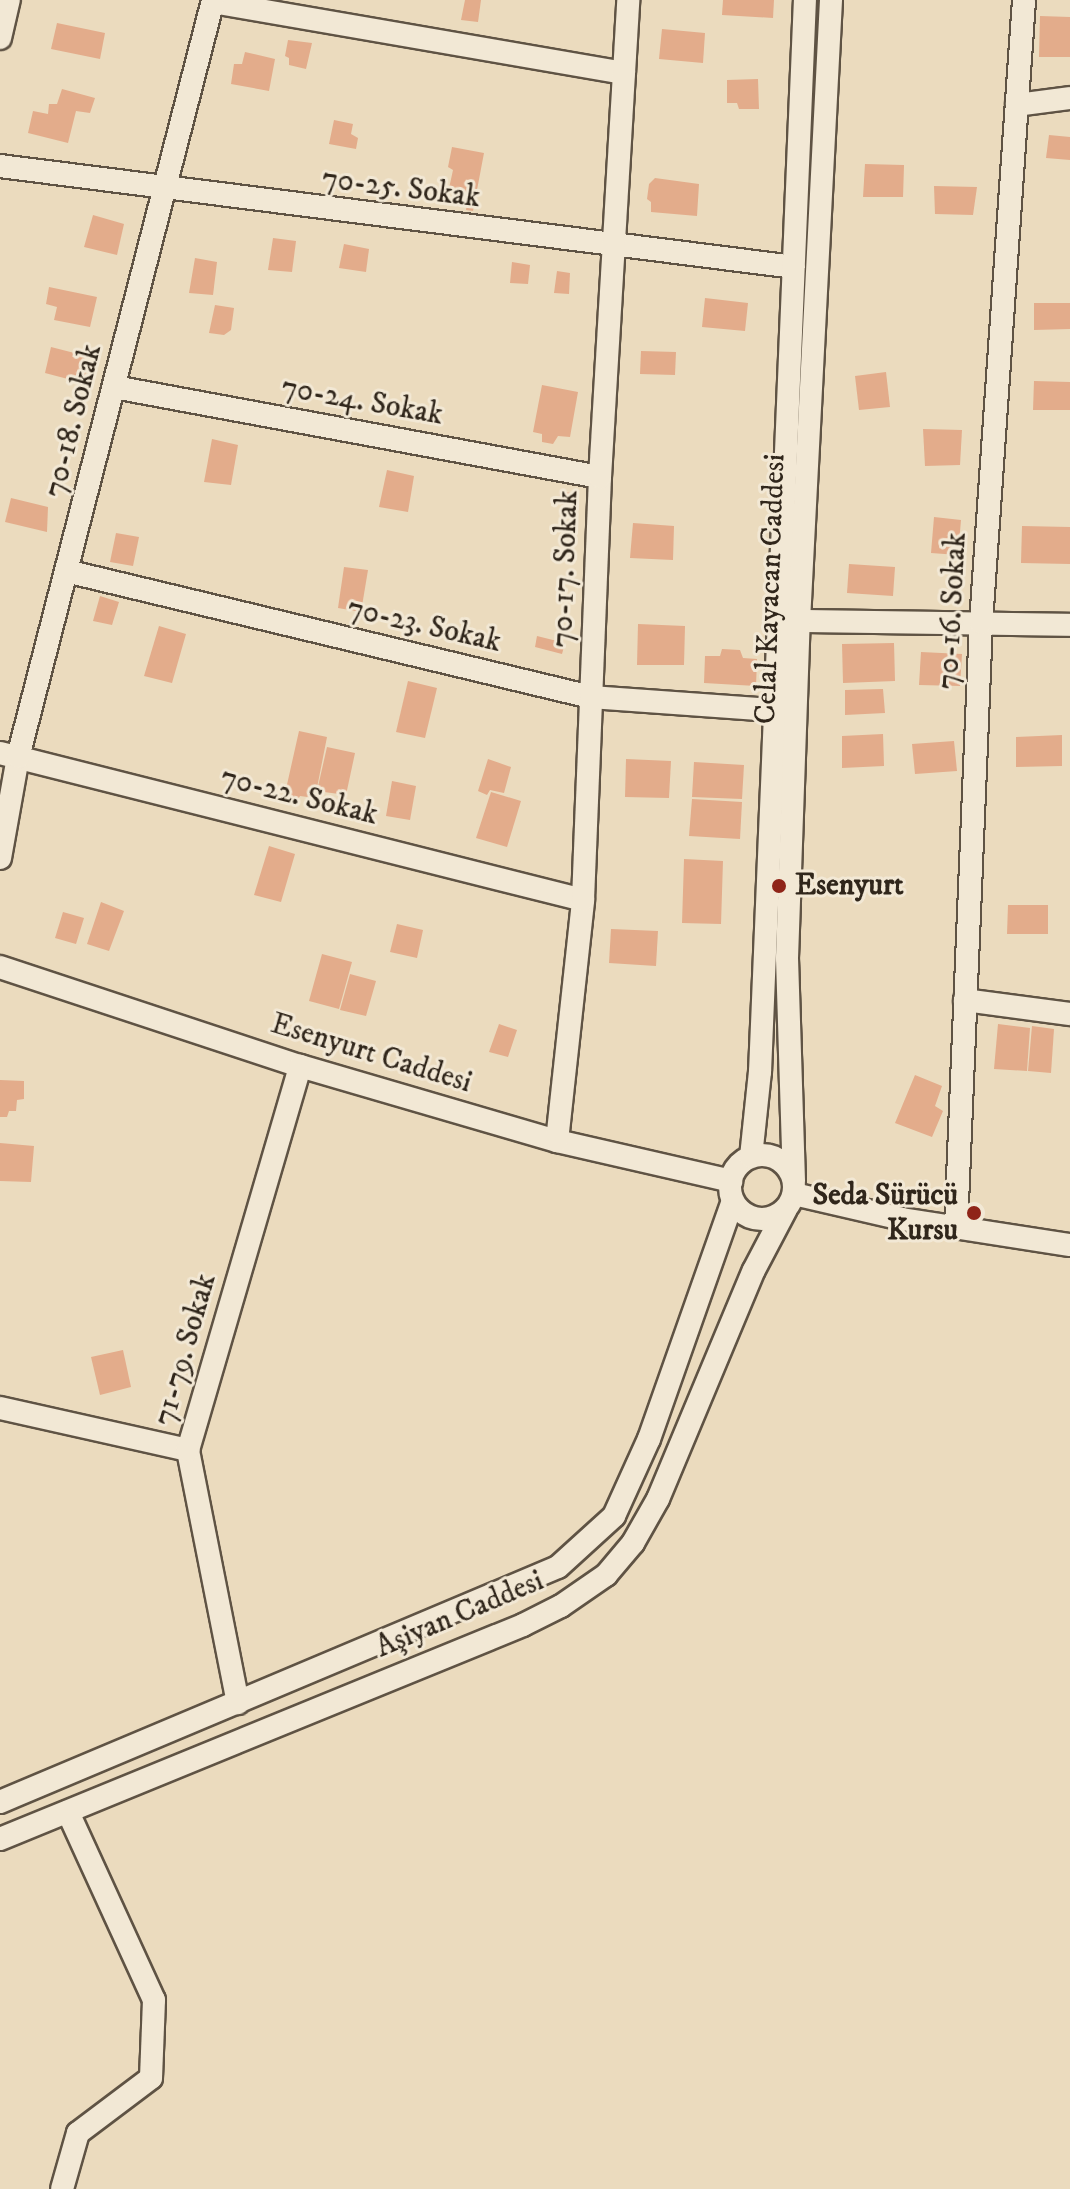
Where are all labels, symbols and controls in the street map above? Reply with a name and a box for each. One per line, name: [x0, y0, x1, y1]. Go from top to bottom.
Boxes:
street label: 70-25. Sokak: [320, 161, 482, 217]
street label: 70-18. Sokak: [38, 341, 110, 501]
street label: 70-24. Sokak: [279, 370, 445, 434]
street label: Celal Kayacan Caddesi: [748, 453, 794, 725]
street label: 70-17. Sokak: [545, 490, 587, 648]
street label: 70-16. Sokak: [931, 532, 975, 690]
street label: 70-23. Sokak: [344, 591, 504, 661]
street label: 70-22. Sokak: [217, 760, 381, 834]
place label: Esenyurt: [795, 868, 904, 904]
marker: Esenyurt: [770, 877, 788, 895]
street label: Esenyurt Caddesi: [266, 1006, 476, 1102]
place label: Seda Sürücü Kursu: [812, 1178, 958, 1248]
marker: Seda Sürücü Kursu: [965, 1204, 983, 1222]
street label: 71-79. Sokak: [147, 1270, 225, 1430]
street label: Aşiyan Caddesi: [371, 1564, 549, 1666]

